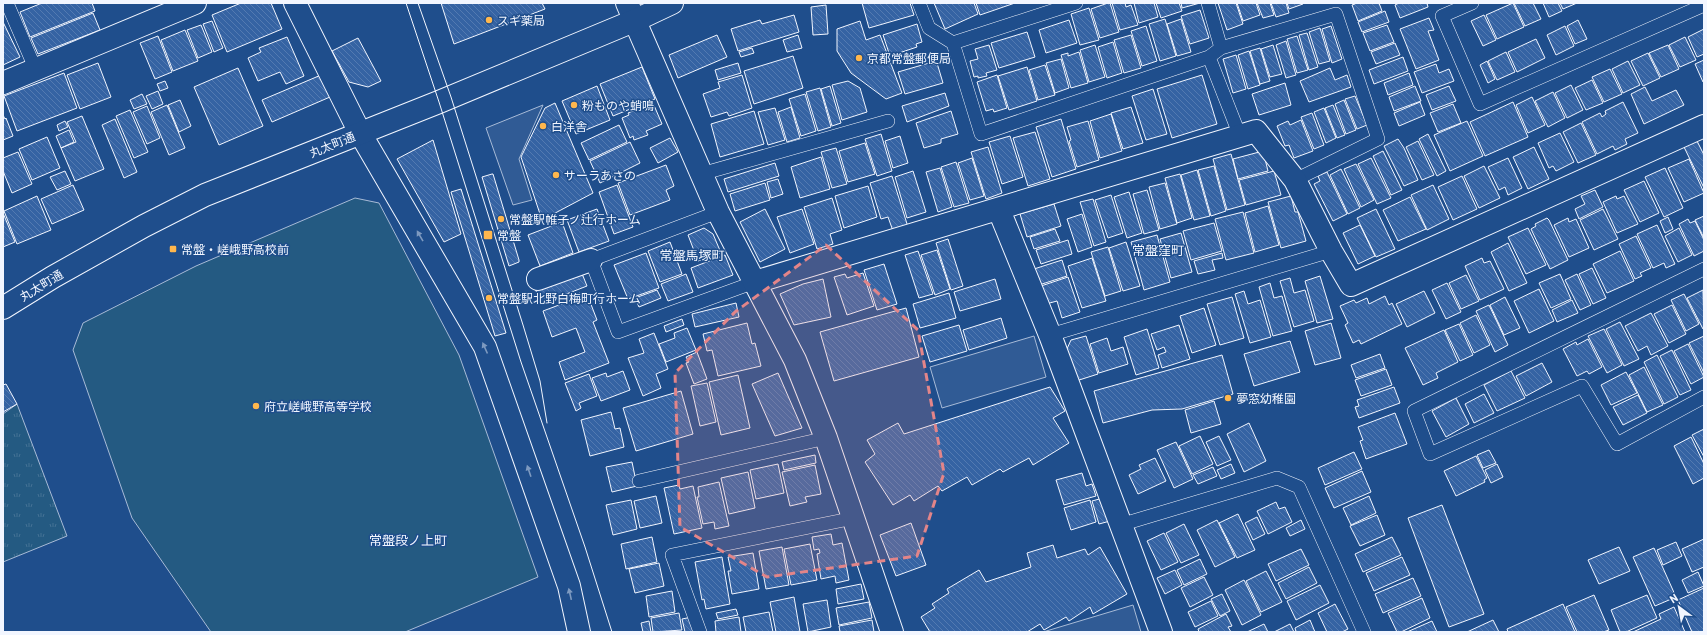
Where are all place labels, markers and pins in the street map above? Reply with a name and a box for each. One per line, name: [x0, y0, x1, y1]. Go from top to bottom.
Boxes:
place label: スギ薬局: [497, 13, 545, 27]
marker: スギ薬局: [484, 15, 494, 25]
place label: 京都常盤郵便局: [867, 51, 951, 65]
marker: 京都常盤郵便局: [854, 53, 864, 63]
place label: 粉ものや蛸鳴: [582, 98, 654, 112]
marker: 粉ものや蛸鳴: [569, 100, 579, 110]
place label: 白洋舎: [551, 119, 587, 133]
marker: 白洋舎: [538, 121, 548, 131]
place label: サーラあさの: [564, 168, 636, 182]
marker: サーラあさの: [551, 170, 561, 180]
place label: 常盤駅帷子ノ辻行ホーム: [509, 212, 641, 226]
marker: 常盤駅帷子ノ辻行ホーム: [496, 214, 506, 224]
place label: 常盤: [497, 228, 521, 242]
marker: 常盤: [482, 229, 494, 241]
place label: 常盤・嵯峨野高校前: [181, 242, 289, 256]
marker: 常盤・嵯峨野高校前: [168, 244, 178, 254]
place label: 常盤駅北野白梅町行ホーム: [497, 291, 641, 305]
marker: 常盤駅北野白梅町行ホーム: [484, 293, 494, 303]
place label: 夢窓幼稚園: [1236, 391, 1296, 405]
marker: 夢窓幼稚園: [1223, 393, 1233, 403]
place label: 府立嵯峨野高等学校: [264, 399, 372, 413]
marker: 府立嵯峨野高等学校: [251, 401, 261, 411]

